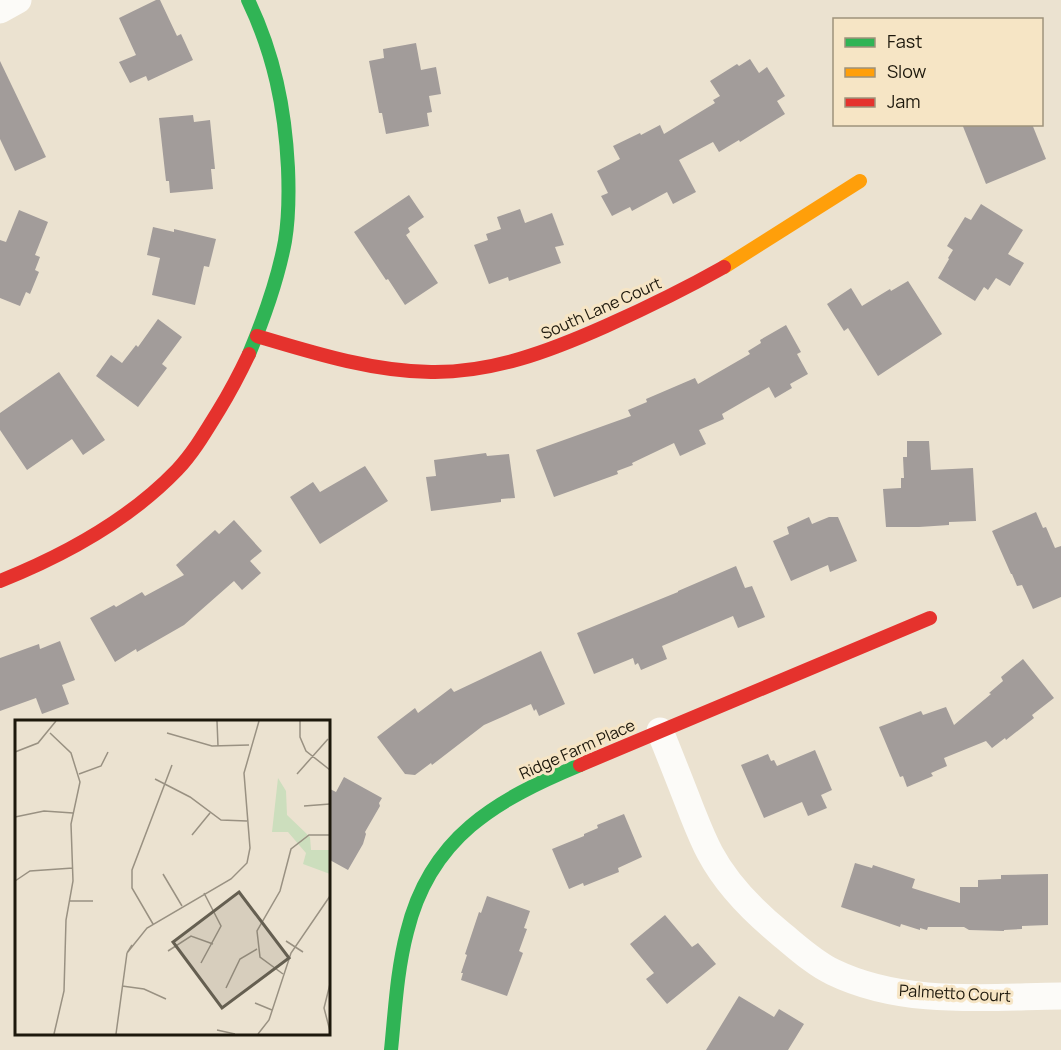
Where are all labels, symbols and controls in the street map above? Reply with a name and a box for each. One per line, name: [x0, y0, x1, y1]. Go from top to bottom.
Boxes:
legend: [833, 18, 1043, 126]
text: Fast: [887, 29, 922, 53]
text: Slow: [887, 59, 927, 83]
text: Jam: [887, 89, 921, 113]
street label: South Lane Court: [537, 272, 665, 344]
street label: Ridge Farm Place: [516, 714, 638, 784]
inset map: [15, 720, 330, 1035]
street label: Palmetto Court: [899, 979, 1011, 1007]

